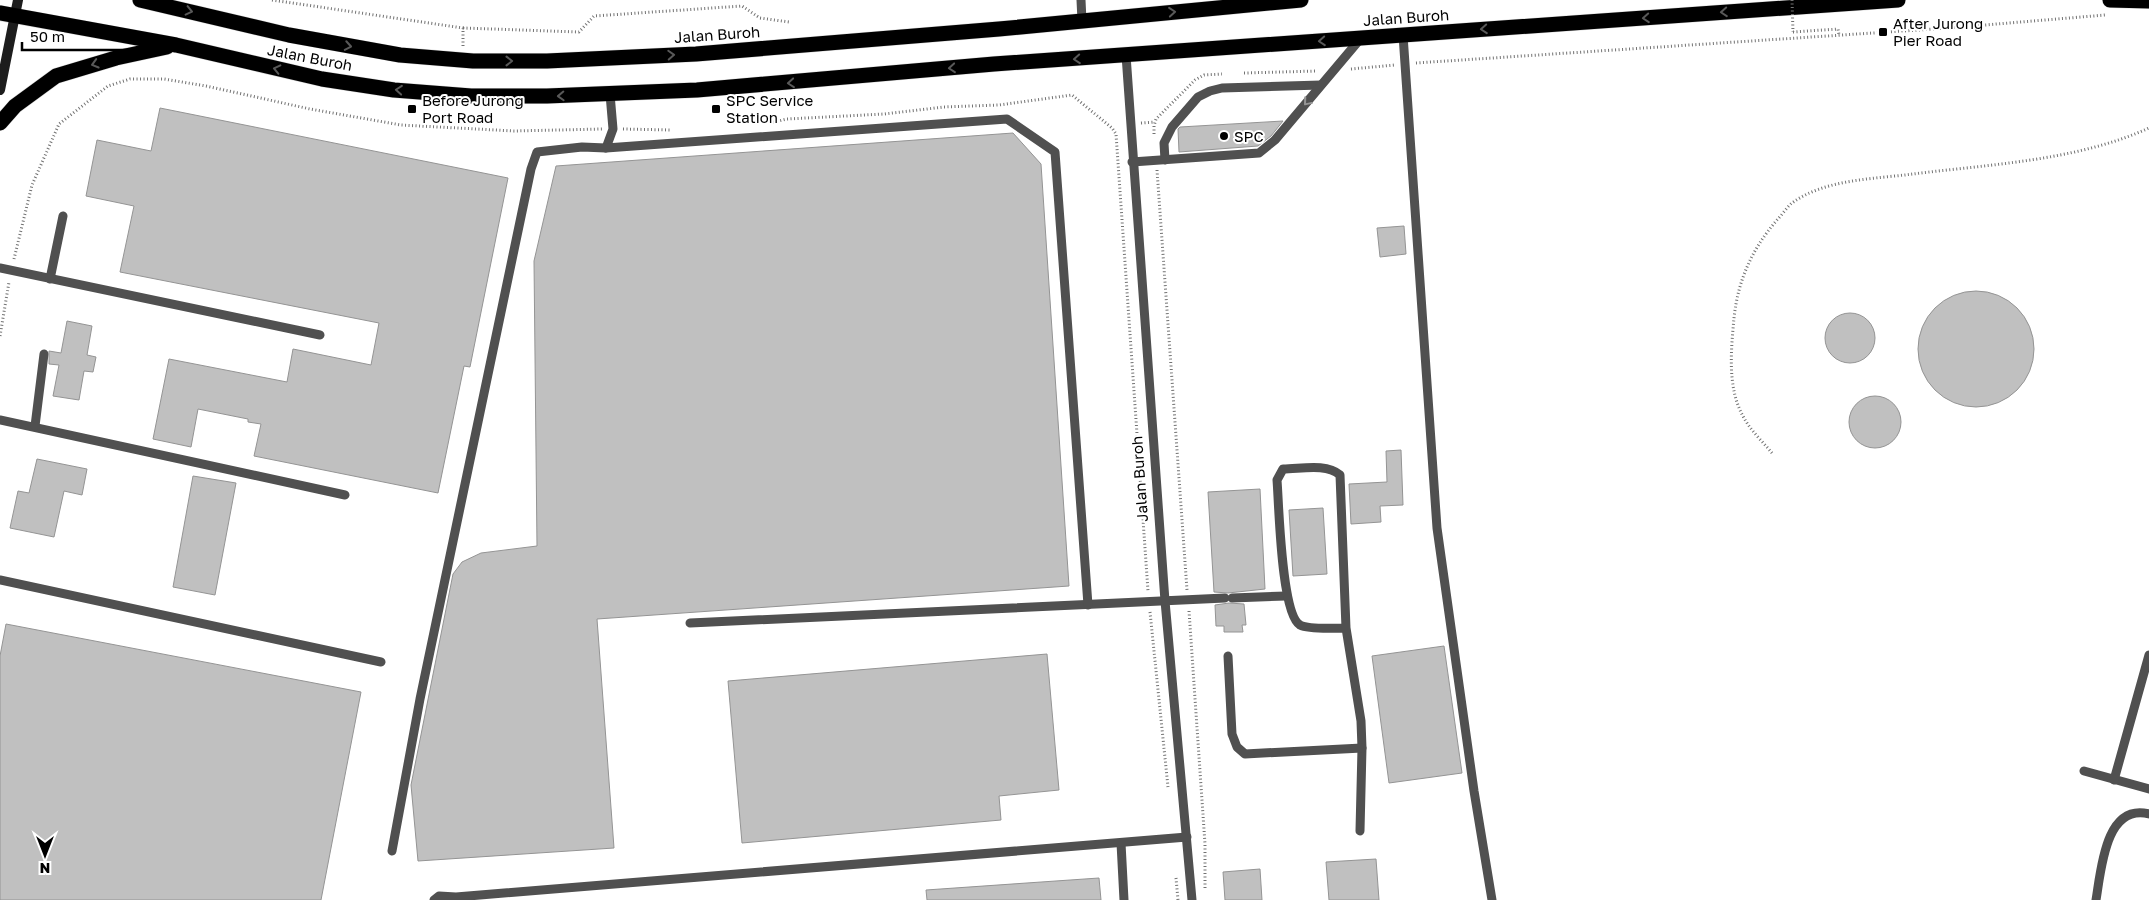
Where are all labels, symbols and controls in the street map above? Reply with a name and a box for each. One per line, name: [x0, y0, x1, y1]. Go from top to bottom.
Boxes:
one-way arrow: [184, 5, 193, 16]
street label: Jalan Buroh: [1362, 5, 1450, 29]
one-way arrow: [1168, 7, 1176, 18]
one-way arrow: [1720, 7, 1728, 18]
one-way arrow: [1642, 12, 1650, 23]
place label: After Jurong Pier Road: [1893, 14, 1983, 49]
scale bar: [22, 20, 141, 52]
street label: Jalan Buroh: [673, 22, 761, 46]
one-way arrow: [1479, 23, 1487, 34]
marker: After Jurong Pier Road: [1877, 26, 1889, 38]
text: 50 m: [30, 27, 65, 45]
one-way arrow: [1317, 35, 1325, 46]
street label: Jalan Buroh: [266, 40, 354, 74]
one-way arrow: [343, 40, 352, 50]
one-way arrow: [668, 50, 676, 61]
one-way arrow: [1073, 53, 1081, 64]
one-way arrow: [506, 56, 513, 66]
one-way arrow: [91, 59, 99, 69]
one-way arrow: [948, 62, 956, 73]
one-way arrow: [272, 64, 281, 75]
one-way arrow: [786, 77, 794, 88]
one-way arrow: [395, 85, 403, 96]
one-way arrow: [557, 90, 565, 101]
place label: Before Jurong Port Road: [422, 91, 524, 126]
place label: SPC Service Station: [726, 91, 814, 126]
one-way arrow: [1303, 97, 1312, 106]
marker: Before Jurong Port Road: [406, 103, 418, 115]
marker: SPC Service Station: [710, 103, 722, 115]
place label: SPC: [1234, 127, 1264, 145]
marker: SPC: [1218, 130, 1230, 142]
street label: Jalan Buroh: [1127, 435, 1151, 523]
north arrow: [20, 830, 70, 880]
text: N: [40, 860, 50, 877]

